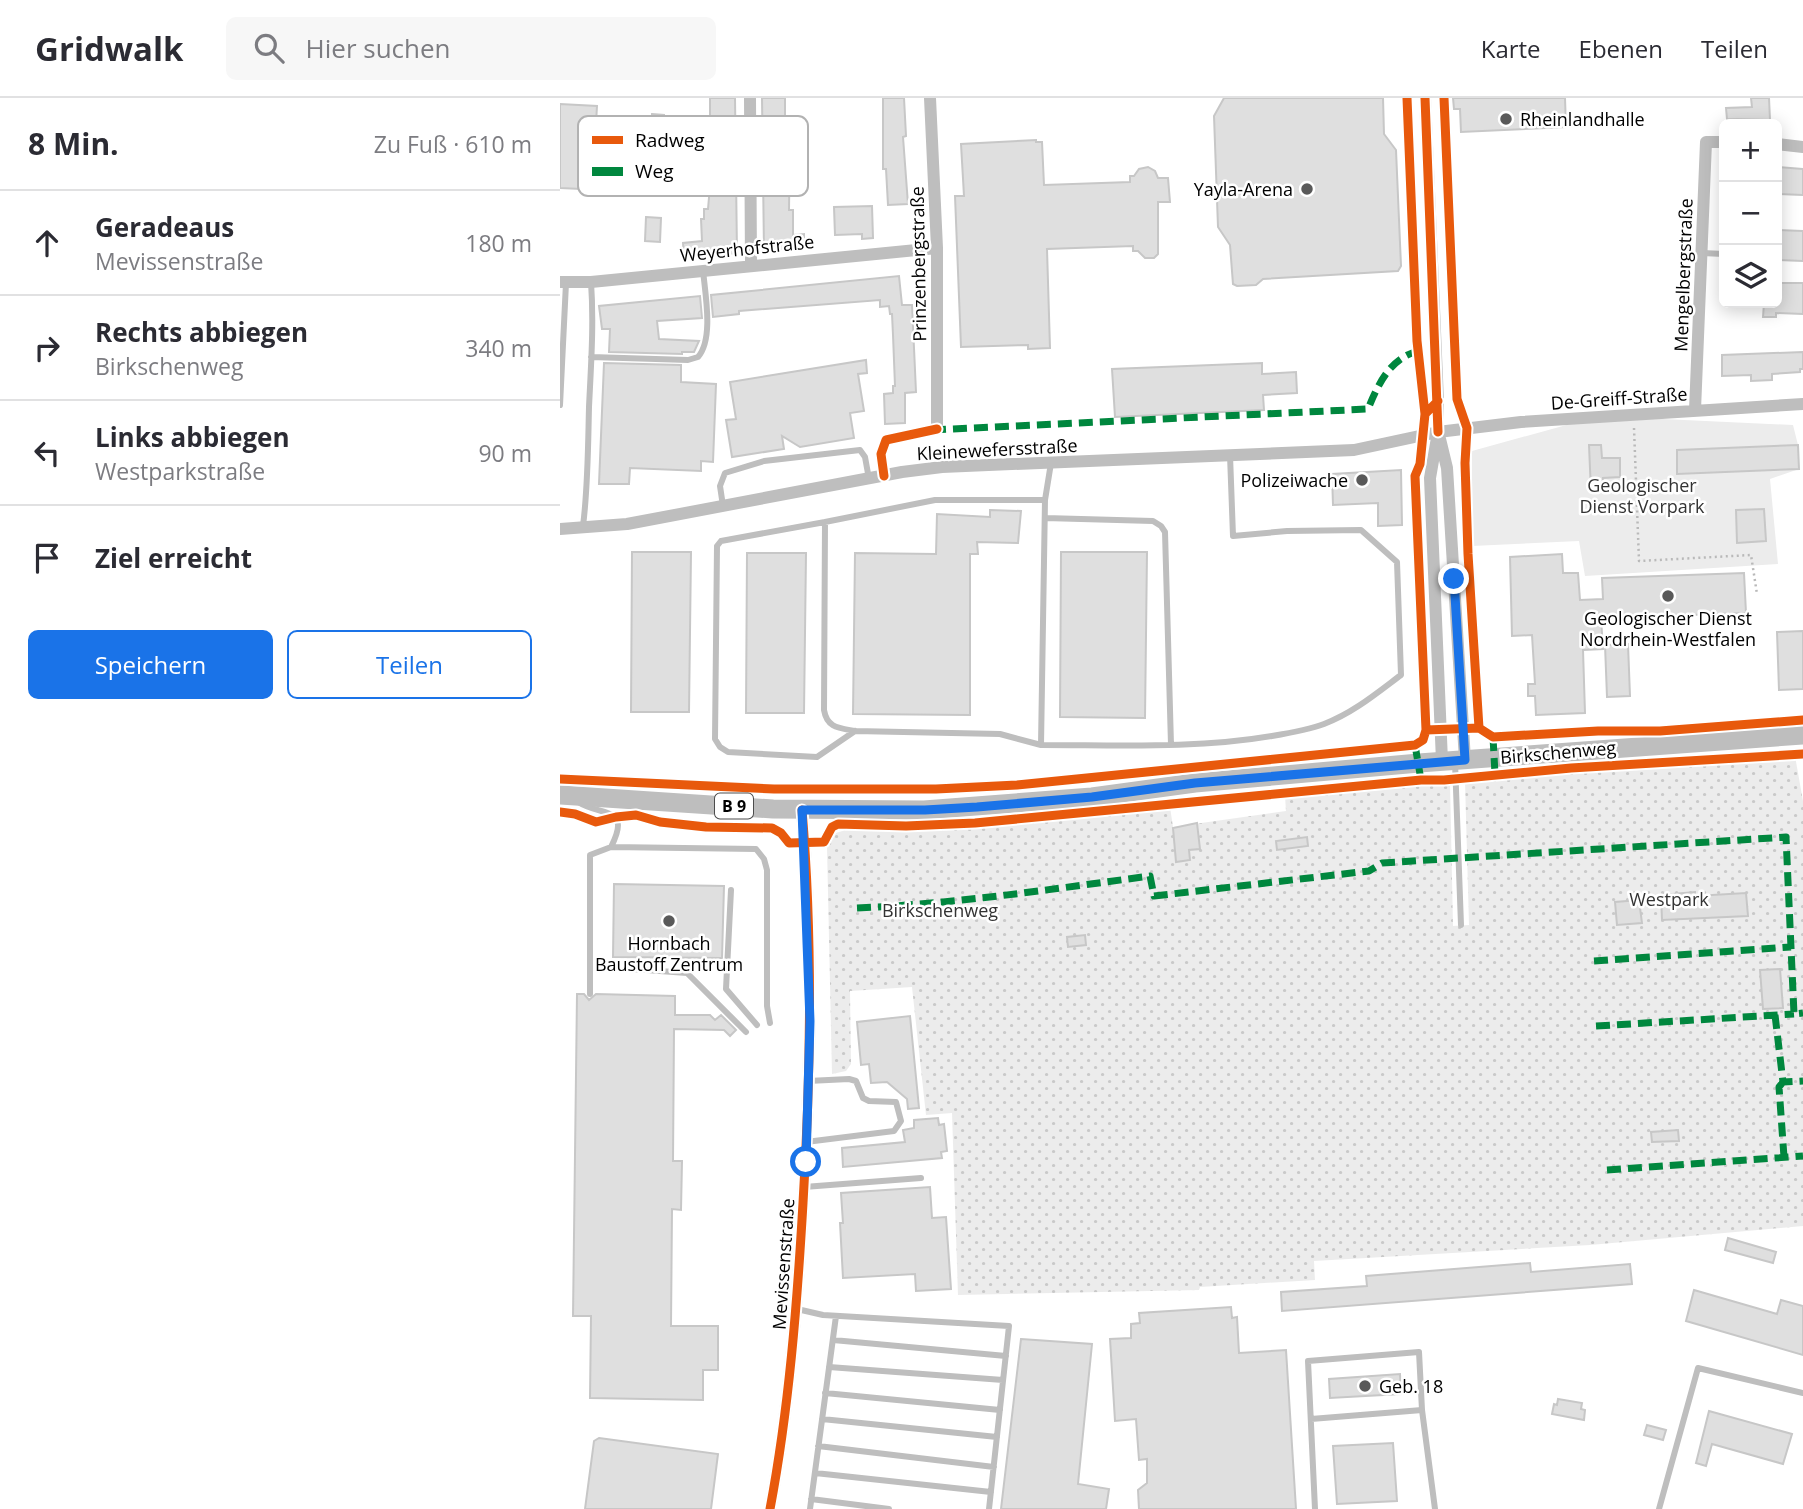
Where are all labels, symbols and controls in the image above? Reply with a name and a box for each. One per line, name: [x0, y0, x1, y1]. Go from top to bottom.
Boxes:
search box: [226, 17, 716, 80]
text: Gridwalk: [35, 26, 184, 71]
icon: search: [250, 29, 288, 67]
text: Hier suchen: [306, 30, 451, 66]
text: Karte: [1481, 32, 1541, 65]
text: Ebenen: [1579, 32, 1663, 65]
text: Teilen: [1701, 32, 1768, 65]
place label: Rheinlandhalle: [1520, 107, 1645, 131]
marker: Rheinlandhalle: [1498, 111, 1514, 127]
legend: [578, 116, 808, 196]
map controls: [1719, 119, 1782, 308]
button: +: [1719, 119, 1782, 182]
text: 8 Min.: [28, 123, 119, 164]
text: Radweg: [635, 127, 705, 153]
text: Zu Fuß · 610 m: [374, 128, 532, 160]
text: Weg: [635, 158, 674, 184]
place label: Yayla-Arena: [1194, 177, 1293, 201]
marker: Yayla-Arena: [1299, 181, 1315, 197]
button: −: [1719, 182, 1782, 245]
street label: Prinzenbergstraße: [905, 186, 931, 342]
street label: Mengelbergstraße: [1668, 198, 1698, 352]
text: Geradeaus: [95, 209, 234, 245]
icon: ahead: [28, 224, 66, 262]
text: 180 m: [465, 227, 532, 259]
street label: Weyerhofstraße: [679, 229, 815, 267]
text: Mevissenstraße: [95, 245, 263, 277]
button: layers: [1719, 245, 1782, 308]
text: Rechts abbiegen: [95, 314, 308, 350]
icon: right: [28, 329, 66, 367]
text: 340 m: [465, 332, 532, 364]
text: Birkschenweg: [95, 350, 243, 382]
street label: De-Greiff-Straße: [1550, 381, 1688, 415]
text: Links abbiegen: [95, 419, 290, 455]
street label: Kleinewefersstraße: [916, 433, 1078, 465]
icon: left: [28, 434, 66, 472]
text: 90 m: [478, 437, 532, 469]
text: Westparkstraße: [95, 455, 265, 487]
place label: Polizeiwache: [1240, 468, 1348, 492]
marker: Polizeiwache: [1354, 472, 1370, 488]
park label: Geologischer Dienst Vorpark: [1579, 473, 1705, 518]
icon: arrive: [28, 539, 66, 577]
text: Ziel erreicht: [95, 540, 252, 576]
route end: [1438, 563, 1469, 594]
marker: Geologischer Dienst Nordrhein-Westfalen: [1660, 588, 1676, 604]
place label: Geologischer Dienst Nordrhein-Westfalen: [1580, 606, 1756, 651]
button: Speichern: [28, 630, 273, 699]
button: Teilen: [287, 630, 532, 699]
street label: Birkschenweg: [1499, 735, 1617, 769]
road number: B 9: [715, 793, 753, 818]
park label: Westpark: [1629, 887, 1709, 911]
park label: Birkschenweg: [882, 898, 998, 922]
marker: Hornbach Baustoff Zentrum: [661, 913, 677, 929]
place label: Hornbach Baustoff Zentrum: [595, 931, 743, 976]
route start: [790, 1146, 821, 1177]
street label: Mevissenstraße: [766, 1197, 800, 1331]
place label: Geb. 18: [1379, 1374, 1443, 1398]
marker: Geb. 18: [1357, 1378, 1373, 1394]

